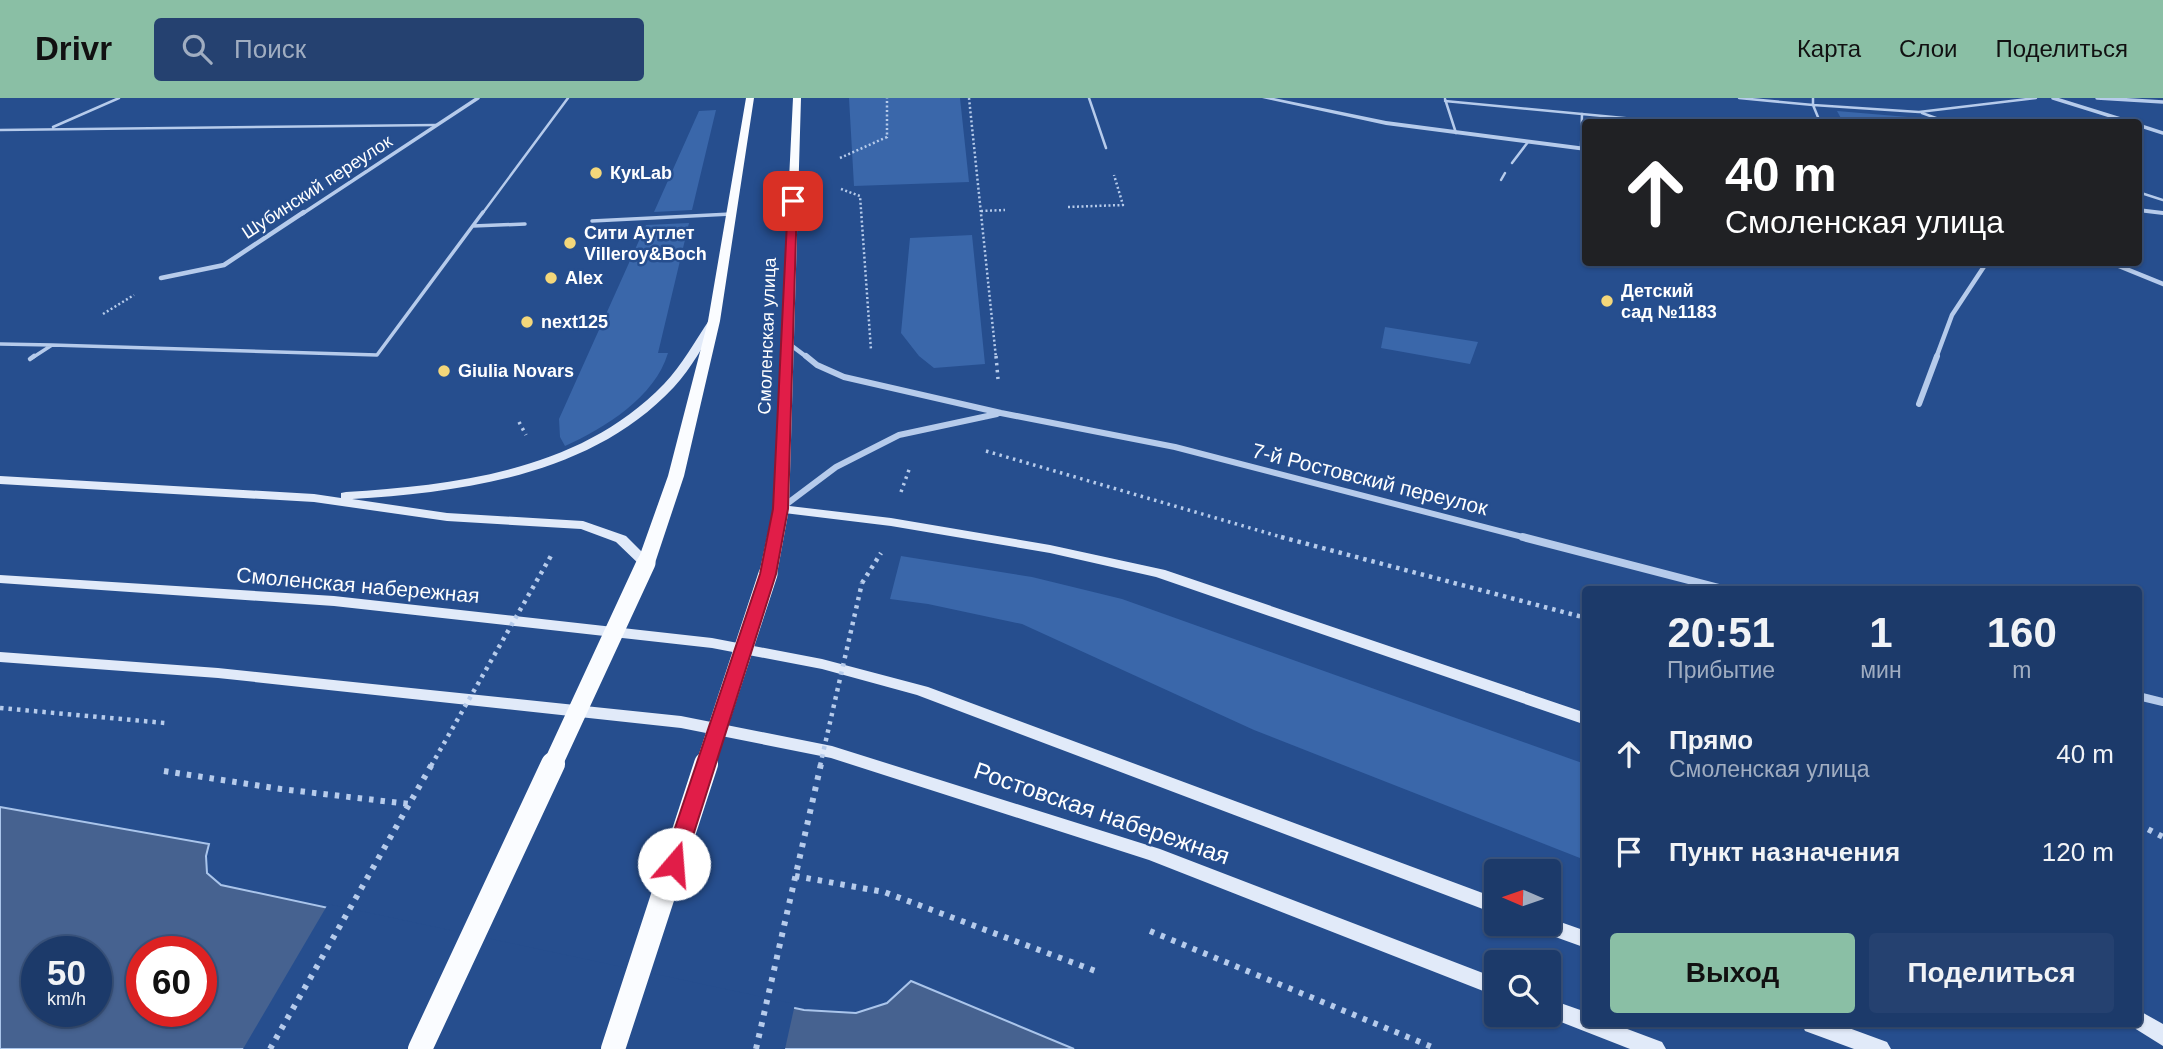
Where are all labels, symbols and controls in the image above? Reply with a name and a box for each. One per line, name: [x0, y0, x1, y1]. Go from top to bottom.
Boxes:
search box: [154, 18, 644, 81]
text: Drivr: [35, 30, 112, 67]
icon: search: [178, 30, 216, 68]
text: Поиск: [234, 34, 306, 64]
text: Карта: [1797, 35, 1861, 62]
text: Слои: [1899, 35, 1957, 62]
text: Поделиться: [1995, 35, 2128, 62]
street label: Шубинский переулок: [238, 131, 396, 243]
icon: ahead: [1610, 147, 1701, 238]
text: 40 m: [1725, 147, 1837, 201]
place label: КукLab: [610, 163, 672, 183]
marker: КукLab: [588, 165, 604, 181]
pin: [763, 171, 823, 231]
icon: arrive: [774, 182, 812, 220]
text: Смоленская улица: [1725, 204, 2004, 240]
place label: Сити Аутлет Villeroy&Boch: [584, 223, 707, 264]
marker: Сити Аутлет Villeroy&Boch: [562, 235, 578, 251]
street label: Смоленская улица: [754, 256, 780, 415]
place label: Alex: [565, 268, 603, 288]
marker: Alex: [543, 270, 559, 286]
place label: Детский сад №1183: [1621, 281, 1717, 322]
marker: Детский сад №1183: [1599, 293, 1615, 309]
place label: next125: [541, 312, 608, 332]
marker: next125: [519, 314, 535, 330]
place label: Giulia Novars: [458, 361, 574, 381]
marker: Giulia Novars: [436, 363, 452, 379]
street label: 7-й Ростовский переулок: [1250, 439, 1491, 520]
street label: Смоленская набережная: [235, 563, 481, 607]
text: 20:51: [1667, 609, 1775, 656]
text: 1: [1869, 609, 1893, 656]
text: 160: [1987, 609, 2057, 656]
text: Прибытие: [1667, 657, 1775, 683]
text: мин: [1860, 657, 1902, 683]
text: m: [2012, 657, 2031, 683]
text: Прямо: [1669, 725, 1753, 755]
icon: ahead: [1610, 735, 1648, 773]
text: 40 m: [2056, 739, 2114, 769]
text: Смоленская улица: [1669, 756, 1870, 782]
street label: Ростовская набережная: [971, 757, 1233, 869]
position arrow: [637, 827, 711, 901]
icon: arrive: [1610, 833, 1648, 871]
text: Пункт назначения: [1669, 837, 1900, 867]
text: 120 m: [2042, 837, 2114, 867]
north arrow: [1484, 859, 1561, 936]
map controls: [1484, 859, 1561, 1027]
button: Выход: [1610, 933, 1855, 1013]
button: Поделиться: [1869, 933, 2114, 1013]
speed limit sign: 60: [126, 936, 217, 1027]
button: search: [1484, 950, 1561, 1027]
text: 50: [47, 953, 86, 992]
text: km/h: [47, 989, 86, 1009]

